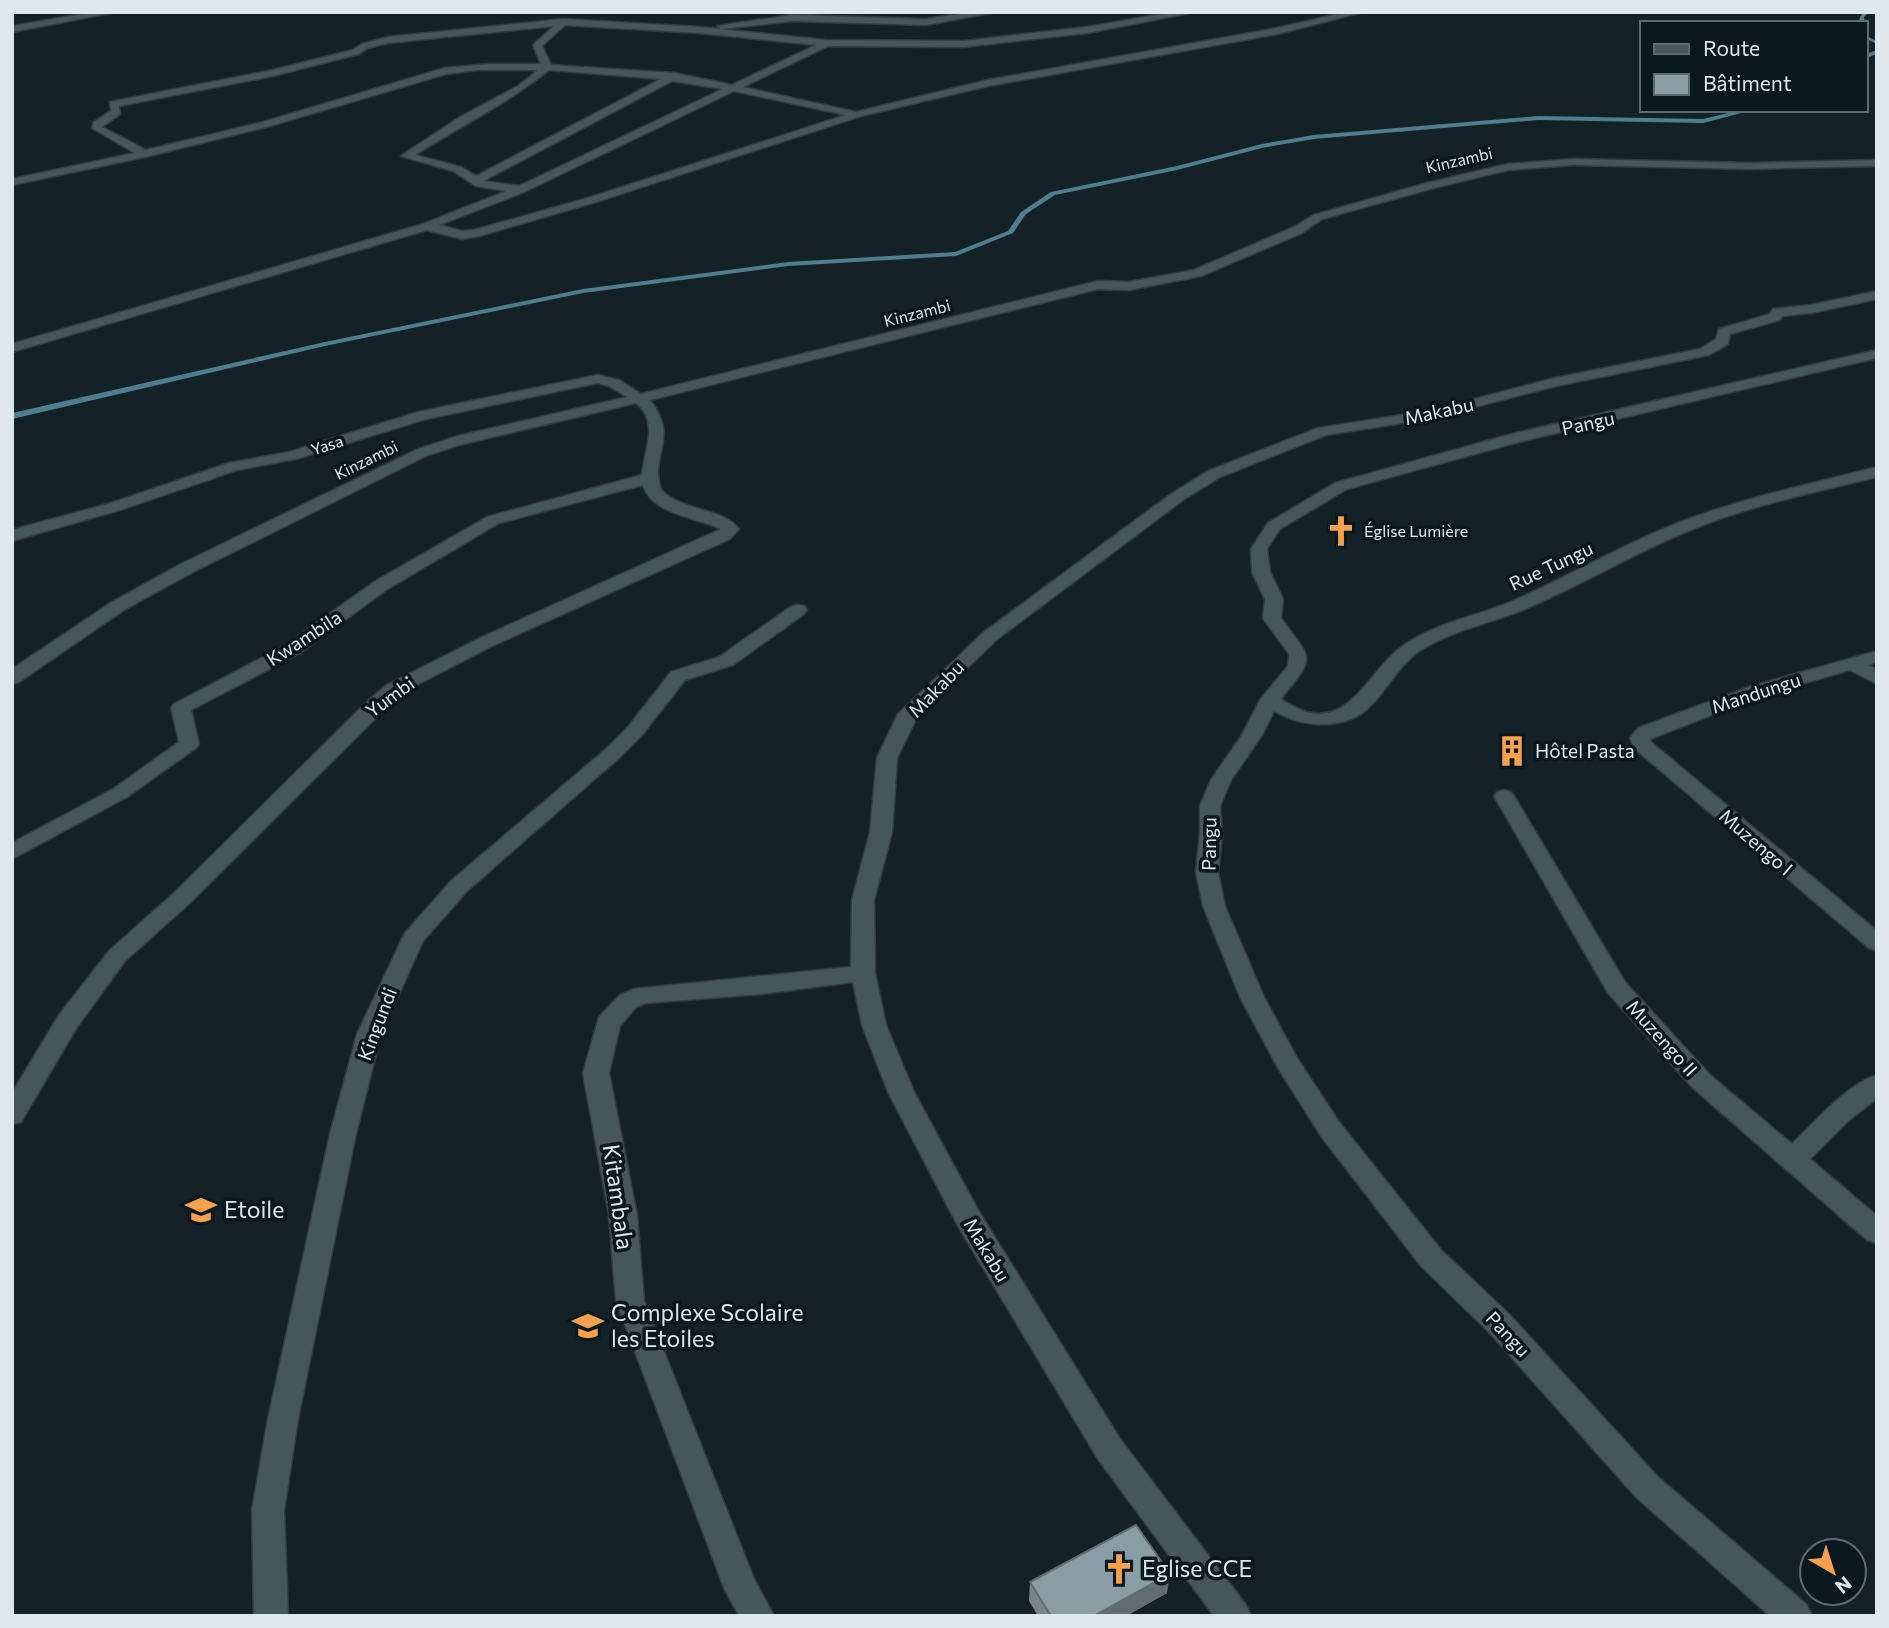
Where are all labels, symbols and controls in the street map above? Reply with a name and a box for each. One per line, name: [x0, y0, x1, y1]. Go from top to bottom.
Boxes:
legend: [1640, 21, 1868, 112]
text: Route: [1703, 35, 1760, 60]
text: Bâtiment: [1703, 70, 1792, 95]
street label: Kinzambi: [1424, 143, 1494, 176]
street label: Kinzambi: [882, 295, 952, 330]
street label: Makabu: [1402, 392, 1476, 429]
street label: Pangu: [1559, 406, 1617, 439]
street label: Yasa: [308, 430, 345, 459]
street label: Kinzambi: [331, 436, 400, 483]
church icon: Église Lumière: [1324, 514, 1358, 548]
place label: Église Lumière: [1364, 521, 1468, 540]
street label: Rue Tungu: [1505, 536, 1596, 595]
street label: Kwambila: [262, 605, 345, 670]
street label: Makabu: [903, 655, 968, 722]
street label: Mandungu: [1708, 667, 1803, 718]
street label: Yumbi: [361, 671, 419, 722]
building icon: Hôtel Pasta: [1495, 734, 1529, 768]
place label: Hôtel Pasta: [1535, 739, 1635, 762]
street label: Muzengo I: [1715, 804, 1798, 880]
street label: Pangu: [1197, 817, 1220, 871]
street label: Kingundi: [352, 984, 401, 1063]
street label: Muzengo II: [1622, 995, 1703, 1081]
street label: Kitambala: [598, 1142, 640, 1251]
school or university icon: Etoile: [184, 1193, 218, 1227]
place label: Etoile: [224, 1195, 284, 1223]
street label: Makabu: [960, 1214, 1015, 1286]
place label: Complexe Scolaire les Etoiles: [611, 1298, 804, 1352]
street label: Pangu: [1482, 1306, 1535, 1361]
school or university icon: Complexe Scolaire les Etoiles: [571, 1309, 605, 1343]
north arrow: [1798, 1537, 1868, 1607]
church icon: Eglise CCE: [1102, 1552, 1136, 1586]
place label: Eglise CCE: [1142, 1554, 1252, 1582]
text: N: [1831, 1572, 1857, 1599]

